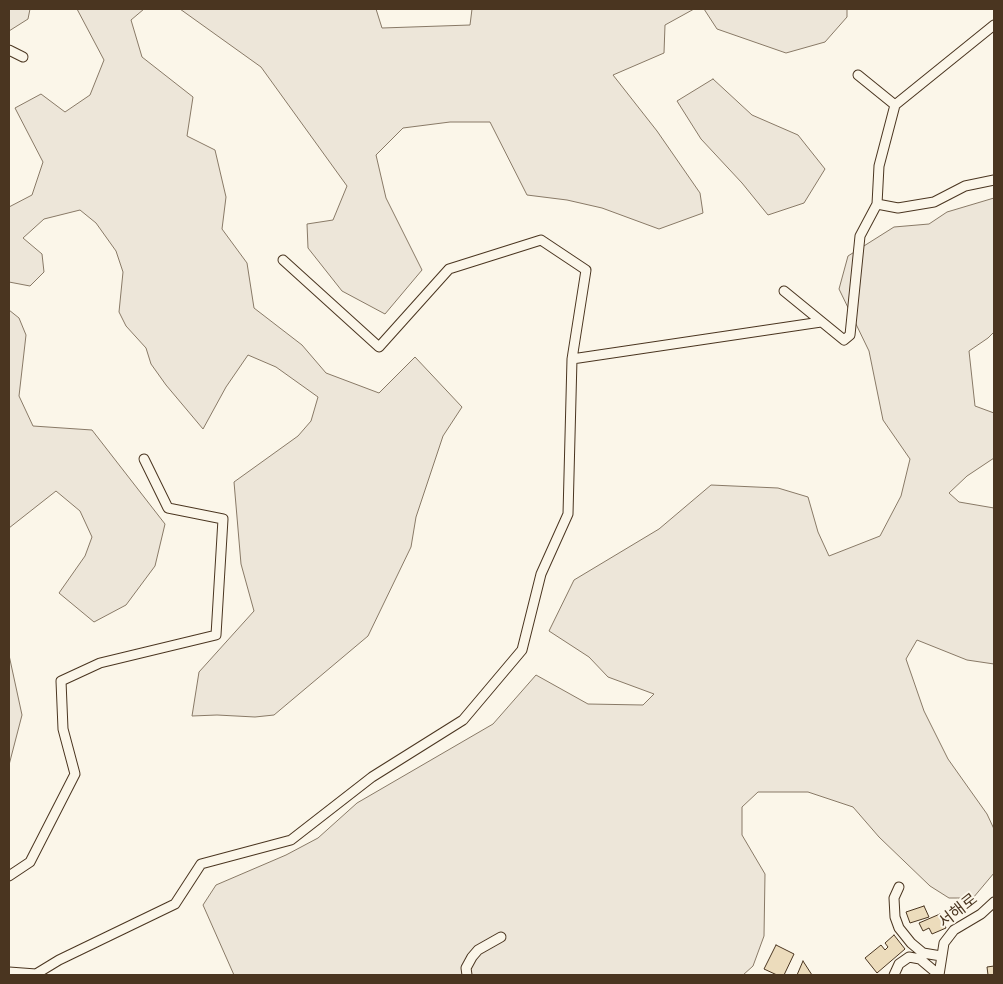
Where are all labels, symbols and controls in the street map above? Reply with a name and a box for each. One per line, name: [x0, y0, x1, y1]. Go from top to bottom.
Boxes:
street label: 서해로: [935, 890, 981, 932]

